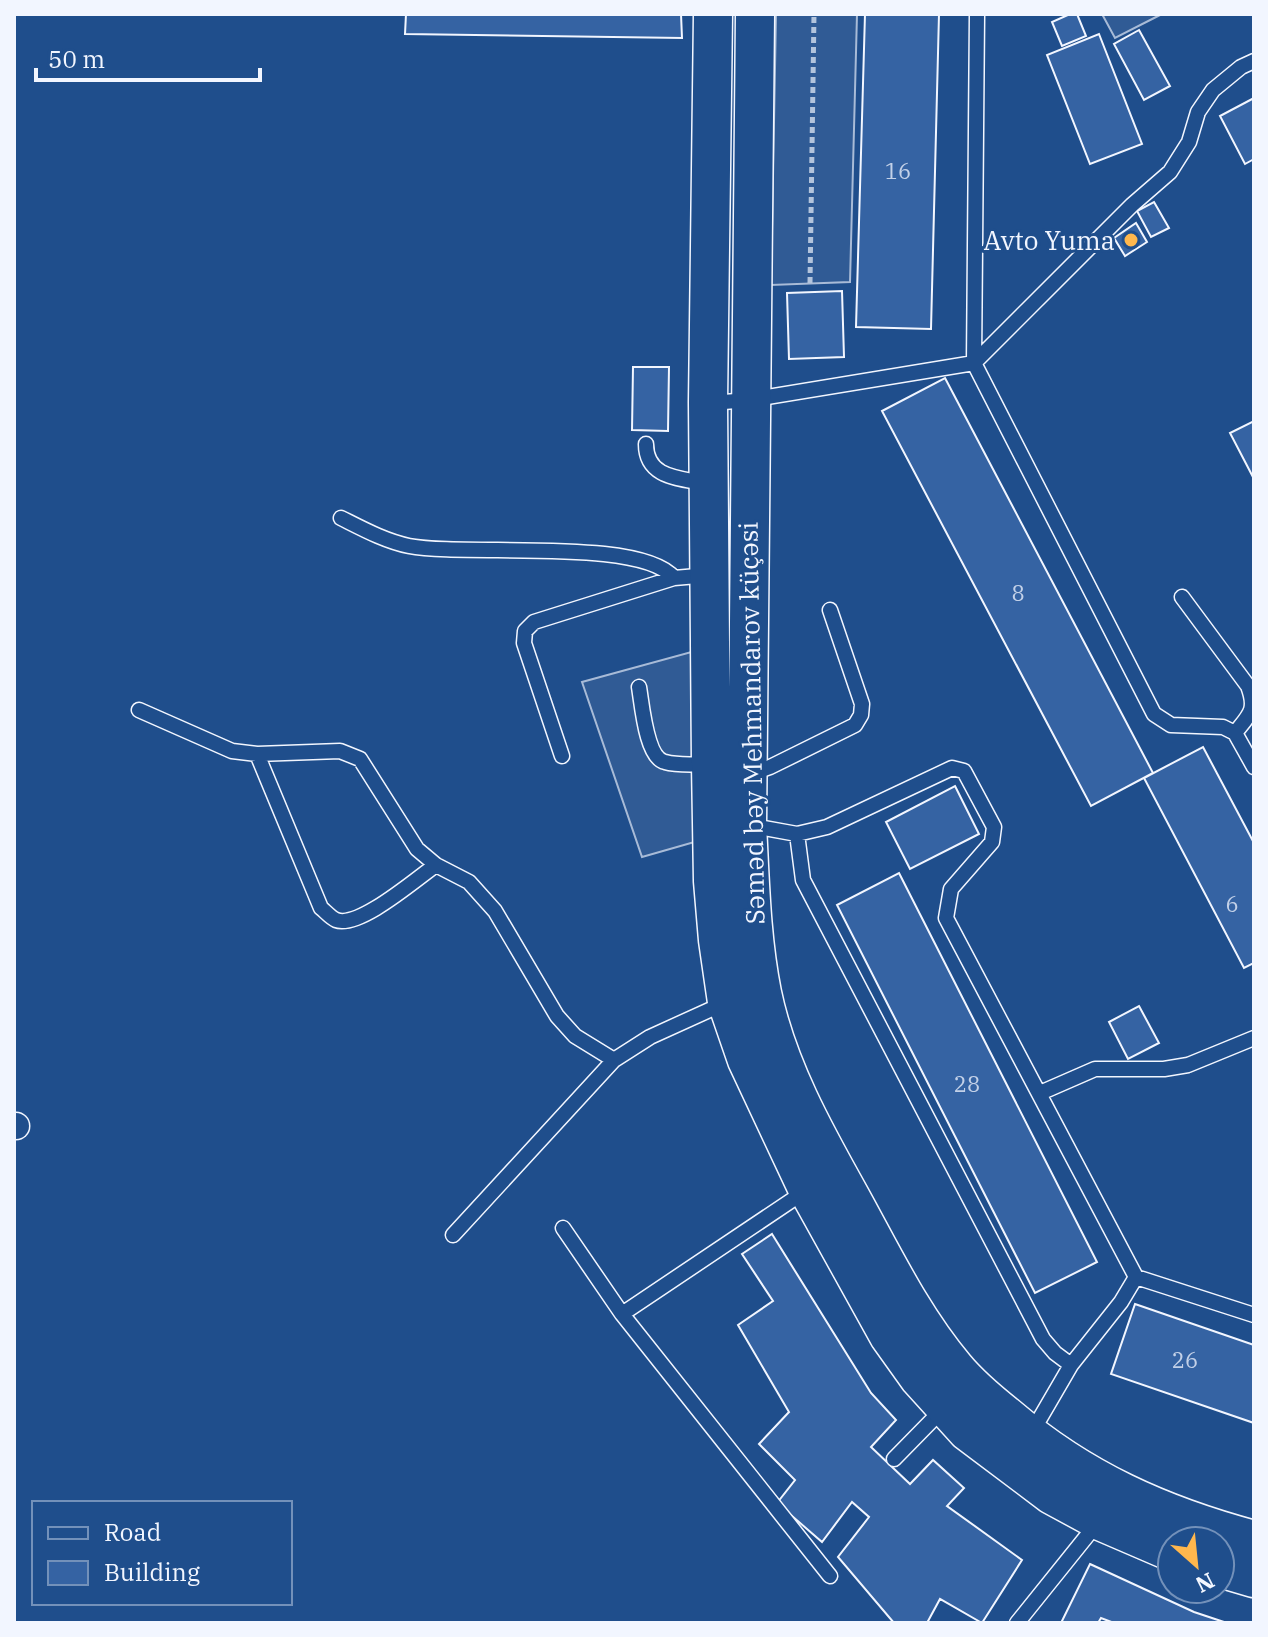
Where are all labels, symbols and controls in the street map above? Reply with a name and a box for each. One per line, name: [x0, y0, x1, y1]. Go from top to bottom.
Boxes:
scale bar: [36, 32, 260, 82]
text: 50 m: [48, 43, 105, 75]
house number: 16: [885, 156, 911, 185]
place label: Avto Yuma: [984, 223, 1115, 257]
marker: Avto Yuma: [1122, 231, 1140, 249]
street label: Səməd bəy Mehmandarov küçəsi: [730, 521, 772, 925]
house number: 8: [1011, 578, 1025, 607]
house number: 6: [1225, 889, 1239, 918]
house number: 28: [954, 1069, 980, 1098]
house number: 26: [1172, 1345, 1198, 1374]
legend: [32, 1501, 292, 1605]
text: Road: [104, 1516, 161, 1548]
north arrow: [1156, 1525, 1236, 1605]
text: Building: [104, 1556, 200, 1588]
text: N: [1191, 1566, 1220, 1600]

